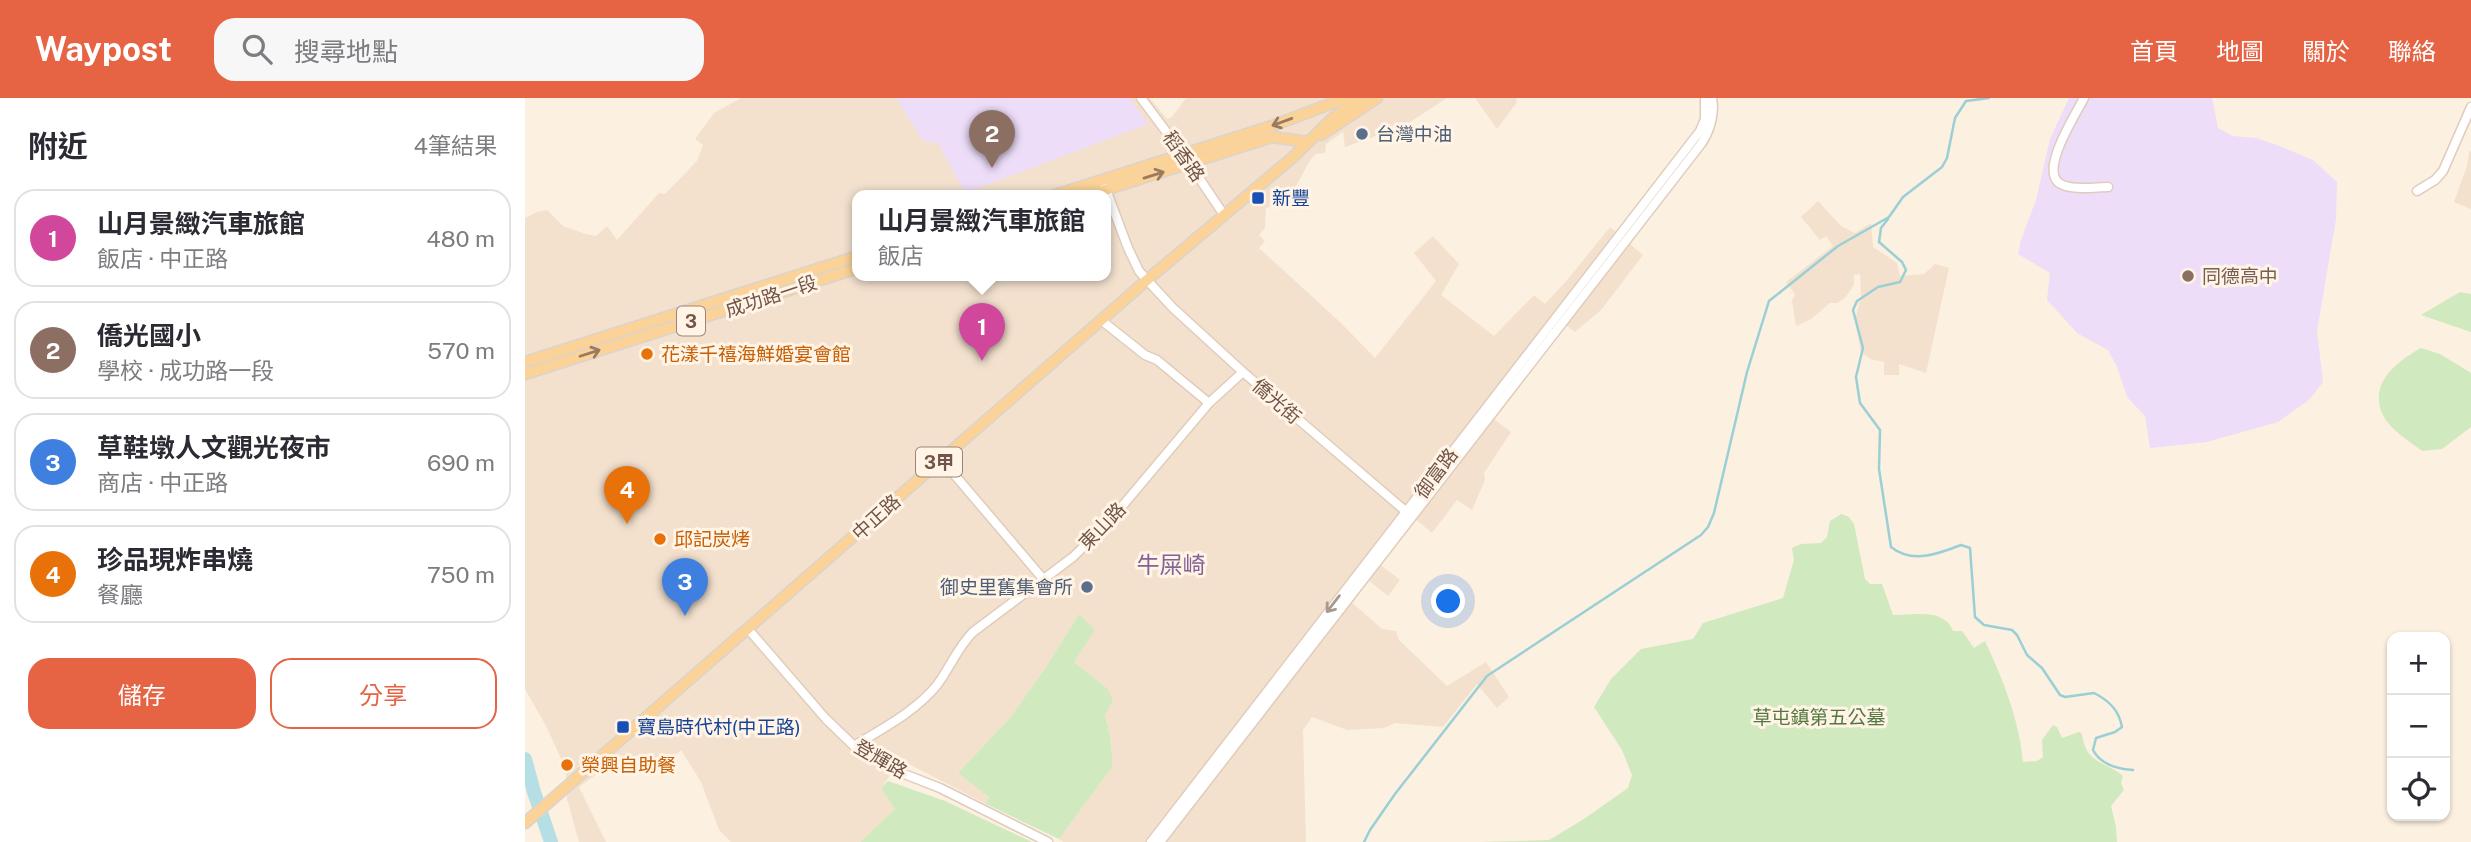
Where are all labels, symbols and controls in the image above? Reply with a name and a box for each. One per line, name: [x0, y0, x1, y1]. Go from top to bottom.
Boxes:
search box: [214, 18, 704, 81]
text: Waypost: [35, 30, 172, 68]
icon: search: [238, 30, 276, 68]
text: 搜尋地點: [294, 36, 398, 67]
text: 首頁: [2130, 37, 2178, 65]
text: 地圖: [2216, 37, 2264, 65]
text: 關於: [2302, 37, 2350, 65]
text: 聯絡: [2388, 37, 2436, 65]
pin: 2: [969, 110, 1015, 168]
one-way arrow: [1272, 117, 1294, 129]
place label: 台灣中油: [1376, 123, 1452, 145]
street label: 稻香路: [1159, 126, 1209, 186]
marker: 台灣中油: [1354, 126, 1370, 142]
text: 附近: [28, 128, 88, 164]
text: 4筆結果: [414, 132, 497, 159]
one-way arrow: [1143, 167, 1165, 180]
place label: 新豐: [1272, 187, 1310, 209]
popup: [852, 190, 1111, 281]
marker: 新豐: [1250, 190, 1266, 206]
text: 山月景緻汽車旅館: [877, 205, 1086, 236]
text: 山月景緻汽車旅館: [97, 208, 305, 239]
text: 1: [48, 225, 58, 252]
text: 480 m: [426, 225, 495, 252]
text: 飯店: [877, 242, 923, 269]
text: 飯店 · 中正路: [97, 245, 228, 272]
place label: 同德高中: [2202, 265, 2278, 287]
marker: 同德高中: [2180, 268, 2196, 284]
street label: 成功路一段: [722, 271, 820, 321]
pin: 1: [959, 303, 1005, 361]
road number: 3: [677, 306, 705, 336]
text: 僑光國小: [97, 320, 201, 351]
text: 2: [46, 337, 60, 364]
text: 570 m: [427, 337, 495, 364]
place label: 花漾千禧海鮮婚宴會館: [661, 343, 851, 365]
one-way arrow: [579, 346, 601, 359]
marker: 花漾千禧海鮮婚宴會館: [639, 346, 655, 362]
text: 學校 · 成功路一段: [97, 357, 274, 384]
street label: 僑光街: [1248, 374, 1306, 428]
text: 草鞋墩人文觀光夜市: [97, 432, 331, 463]
street label: 御富路: [1410, 444, 1462, 502]
road number: 3甲: [916, 448, 962, 476]
text: 3: [45, 449, 61, 476]
text: 690 m: [427, 449, 495, 476]
pin: 4: [604, 466, 650, 524]
text: 商店 · 中正路: [97, 469, 228, 496]
street label: 中正路: [847, 490, 905, 544]
street label: 東山路: [1074, 498, 1130, 554]
place label: 邱記炭烤: [674, 528, 750, 550]
marker: 邱記炭烤: [652, 531, 668, 547]
text: 珍品現炸串燒: [97, 544, 253, 575]
district label: 牛屎崎: [1137, 551, 1206, 578]
pin: 3: [662, 558, 708, 616]
text: 4: [45, 561, 61, 588]
text: 750 m: [427, 561, 495, 588]
place label: 御史里舊集會所: [940, 576, 1073, 598]
marker: 御史里舊集會所: [1079, 579, 1095, 595]
text: 餐廳: [97, 581, 143, 608]
your location: [1431, 584, 1465, 618]
one-way arrow: [1326, 595, 1341, 613]
map controls: [2387, 632, 2450, 821]
button: +: [2387, 632, 2450, 695]
button: 儲存: [28, 658, 256, 729]
button: 分享: [270, 658, 497, 729]
button: −: [2387, 695, 2450, 758]
park label: 草屯鎮第五公墓: [1752, 706, 1886, 728]
place label: 寶島時代村(中正路): [637, 716, 801, 738]
marker: 寶島時代村(中正路): [615, 719, 631, 735]
street label: 登輝路: [851, 735, 911, 783]
place label: 榮興自助餐: [581, 754, 676, 776]
marker: 榮興自助餐: [559, 757, 575, 773]
button: locate: [2387, 758, 2450, 821]

